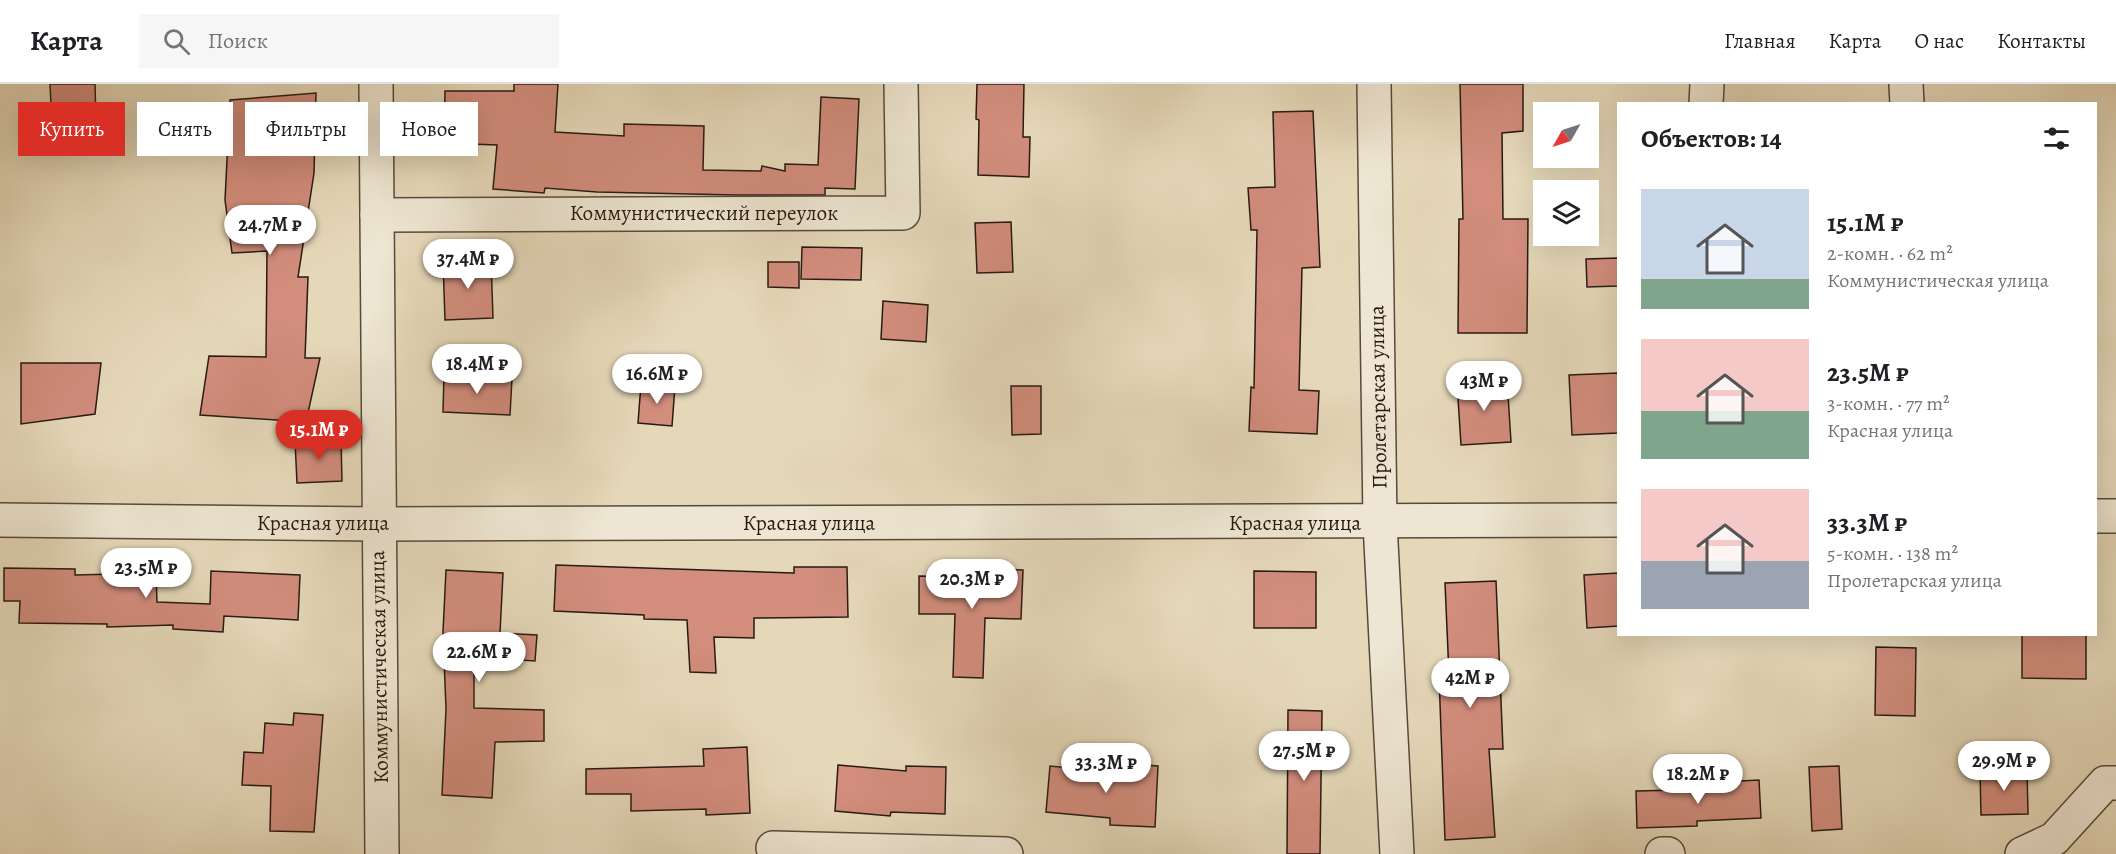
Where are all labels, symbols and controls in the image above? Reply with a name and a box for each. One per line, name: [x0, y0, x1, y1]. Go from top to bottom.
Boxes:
search box: [139, 14, 559, 68]
text: Карта: [30, 22, 103, 60]
icon: search: [160, 25, 193, 58]
text: Поиск: [208, 26, 268, 56]
text: Главная: [1724, 27, 1796, 55]
text: Карта: [1829, 27, 1881, 55]
text: О нас: [1914, 27, 1964, 55]
text: Контакты: [1997, 27, 2086, 55]
chip: Купить: [18, 102, 125, 156]
chip: Снять: [137, 102, 233, 156]
chip: Фильтры: [245, 102, 368, 156]
chip: Новое: [380, 102, 478, 156]
north arrow: [1533, 102, 1599, 168]
map controls: [1533, 102, 1599, 246]
text: Объектов: 14: [1641, 121, 1782, 156]
icon: filters: [2040, 122, 2073, 155]
button: layers: [1533, 180, 1599, 246]
street label: Коммунистический переулок: [570, 199, 838, 227]
pin: 24.7M ₽: [215, 205, 325, 256]
text: 15.1M ₽: [1827, 205, 1903, 240]
text: 24.7M ₽: [238, 211, 302, 238]
icon: home: [1689, 213, 1761, 285]
pin: 37.4M ₽: [413, 239, 523, 290]
text: 2-комн. · 62 m²: [1827, 240, 1953, 267]
text: 37.4M ₽: [437, 245, 499, 272]
text: Коммунистическая улица: [1827, 267, 2049, 294]
street label: Пролетарская улица: [1362, 305, 1394, 489]
pin: 18.4M ₽: [422, 344, 532, 395]
text: 18.4M ₽: [446, 350, 508, 377]
pin: 16.6M ₽: [602, 354, 712, 405]
text: 23.5M ₽: [1827, 355, 1909, 390]
text: 16.6M ₽: [626, 360, 688, 387]
pin: 43M ₽: [1442, 361, 1526, 412]
icon: home: [1689, 363, 1761, 435]
text: 43M ₽: [1460, 367, 1508, 394]
text: 3-комн. · 77 m²: [1827, 390, 1950, 417]
pin: 15.1M ₽: [264, 410, 374, 461]
text: 15.1M ₽: [290, 416, 348, 443]
text: Красная улица: [1827, 417, 1953, 444]
text: 33.3M ₽: [1827, 505, 1907, 540]
street label: Красная улица: [257, 509, 390, 537]
street label: Красная улица: [743, 509, 876, 537]
street label: Красная улица: [1229, 509, 1362, 537]
icon: home: [1689, 513, 1761, 585]
text: 5-комн. · 138 m²: [1827, 540, 1958, 567]
pin: 23.5M ₽: [91, 548, 201, 599]
street label: Коммунистическая улица: [363, 550, 395, 784]
text: 23.5M ₽: [115, 554, 177, 581]
pin: 20.3M ₽: [917, 559, 1027, 610]
text: 20.3M ₽: [940, 565, 1004, 592]
text: Пролетарская улица: [1827, 567, 2002, 594]
pin: 22.6M ₽: [424, 632, 534, 683]
text: 22.6M ₽: [447, 638, 511, 665]
pin: 42M ₽: [1428, 658, 1512, 709]
text: 42M ₽: [1445, 664, 1495, 691]
pin: 27.5M ₽: [1249, 731, 1359, 782]
text: 27.5M ₽: [1273, 737, 1335, 764]
pin: 29.9M ₽: [1949, 741, 2059, 792]
pin: 33.3M ₽: [1051, 743, 1161, 794]
text: 29.9M ₽: [1972, 747, 2036, 774]
text: 33.3M ₽: [1075, 749, 1137, 776]
pin: 18.2M ₽: [1643, 754, 1753, 805]
text: 18.2M ₽: [1667, 760, 1729, 787]

